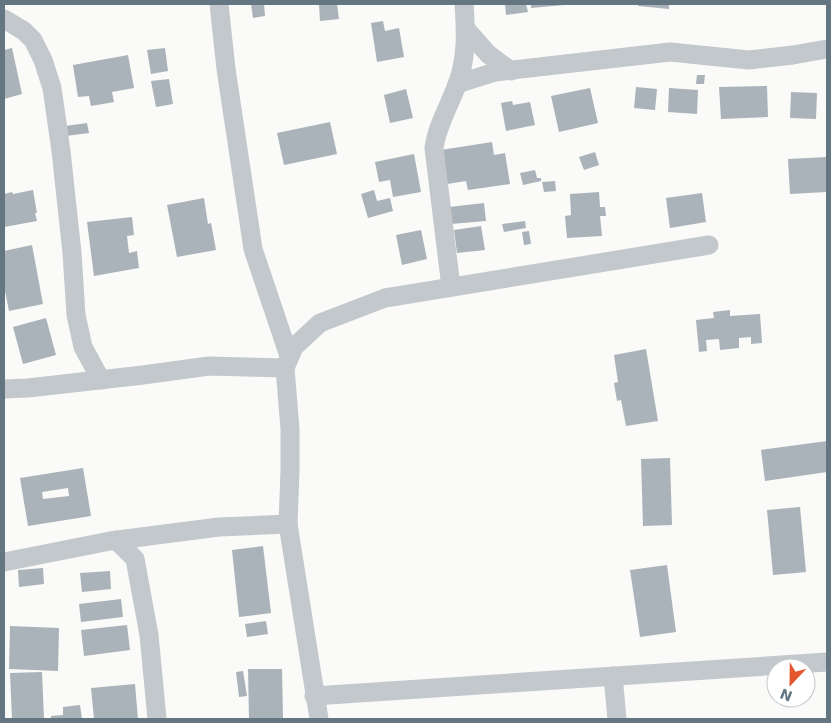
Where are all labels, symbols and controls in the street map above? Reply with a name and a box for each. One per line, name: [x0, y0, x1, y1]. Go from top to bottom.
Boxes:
north arrow: [766, 658, 816, 708]
text: N: [778, 685, 795, 705]

